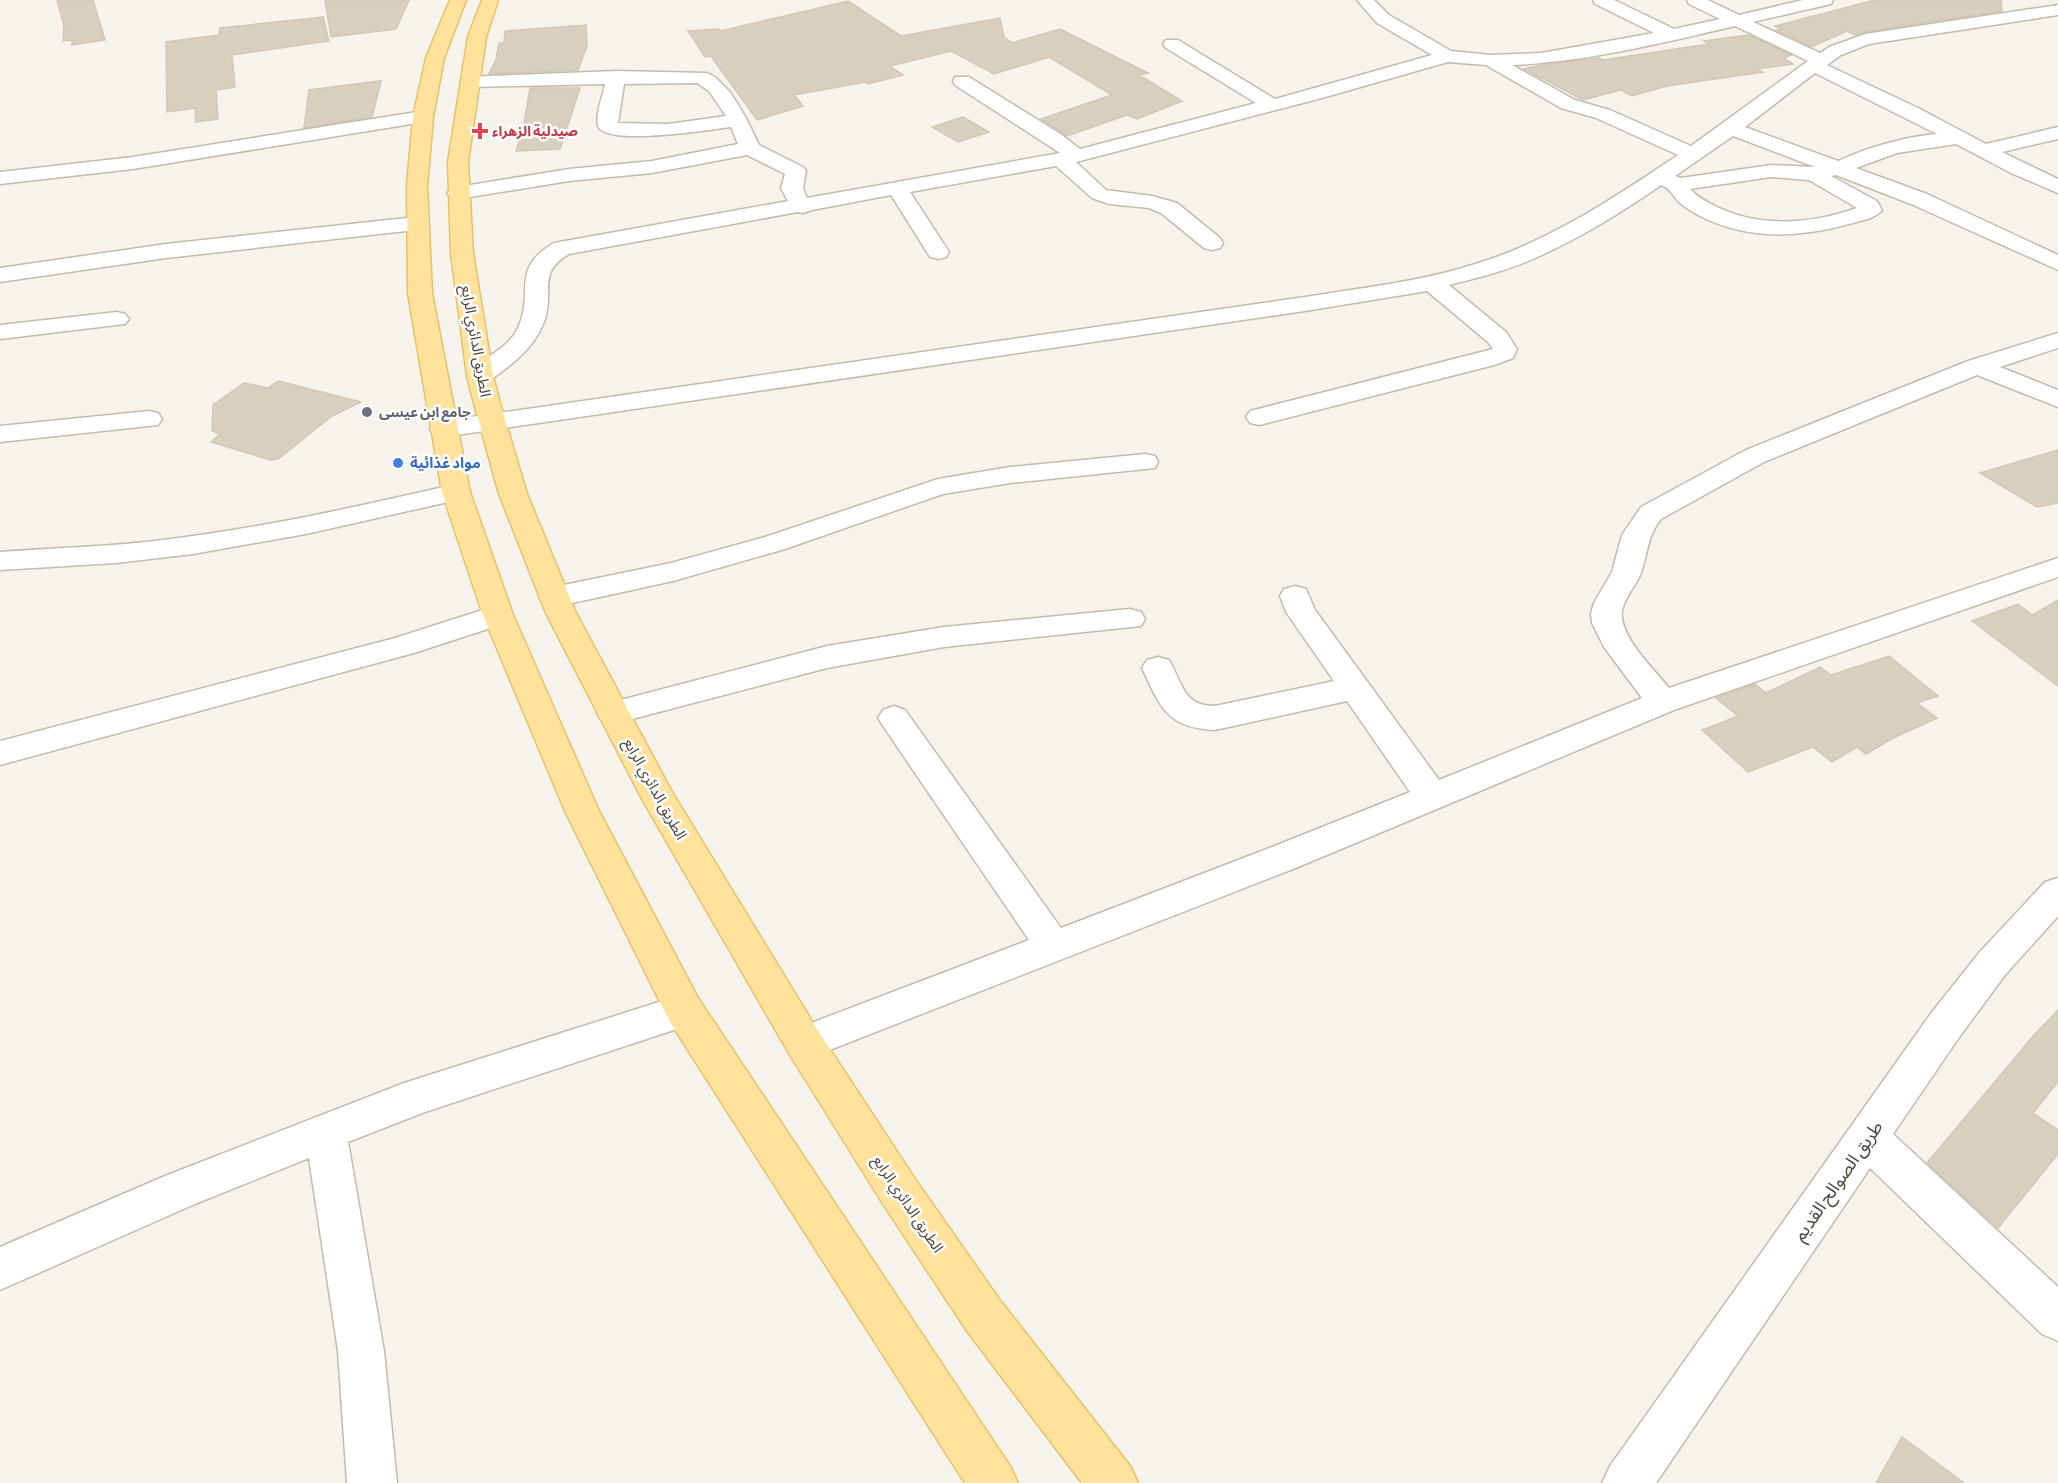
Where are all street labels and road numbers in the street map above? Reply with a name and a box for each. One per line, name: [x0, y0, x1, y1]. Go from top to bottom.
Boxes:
street label: الطريق الدائري الرابع: [454, 284, 495, 399]
street label: الطريق الدائري الرابع: [617, 735, 690, 844]
street label: طريق الصوالح القديم: [1788, 1117, 1889, 1247]
street label: الطريق الدائري الرابع: [866, 1152, 947, 1258]

